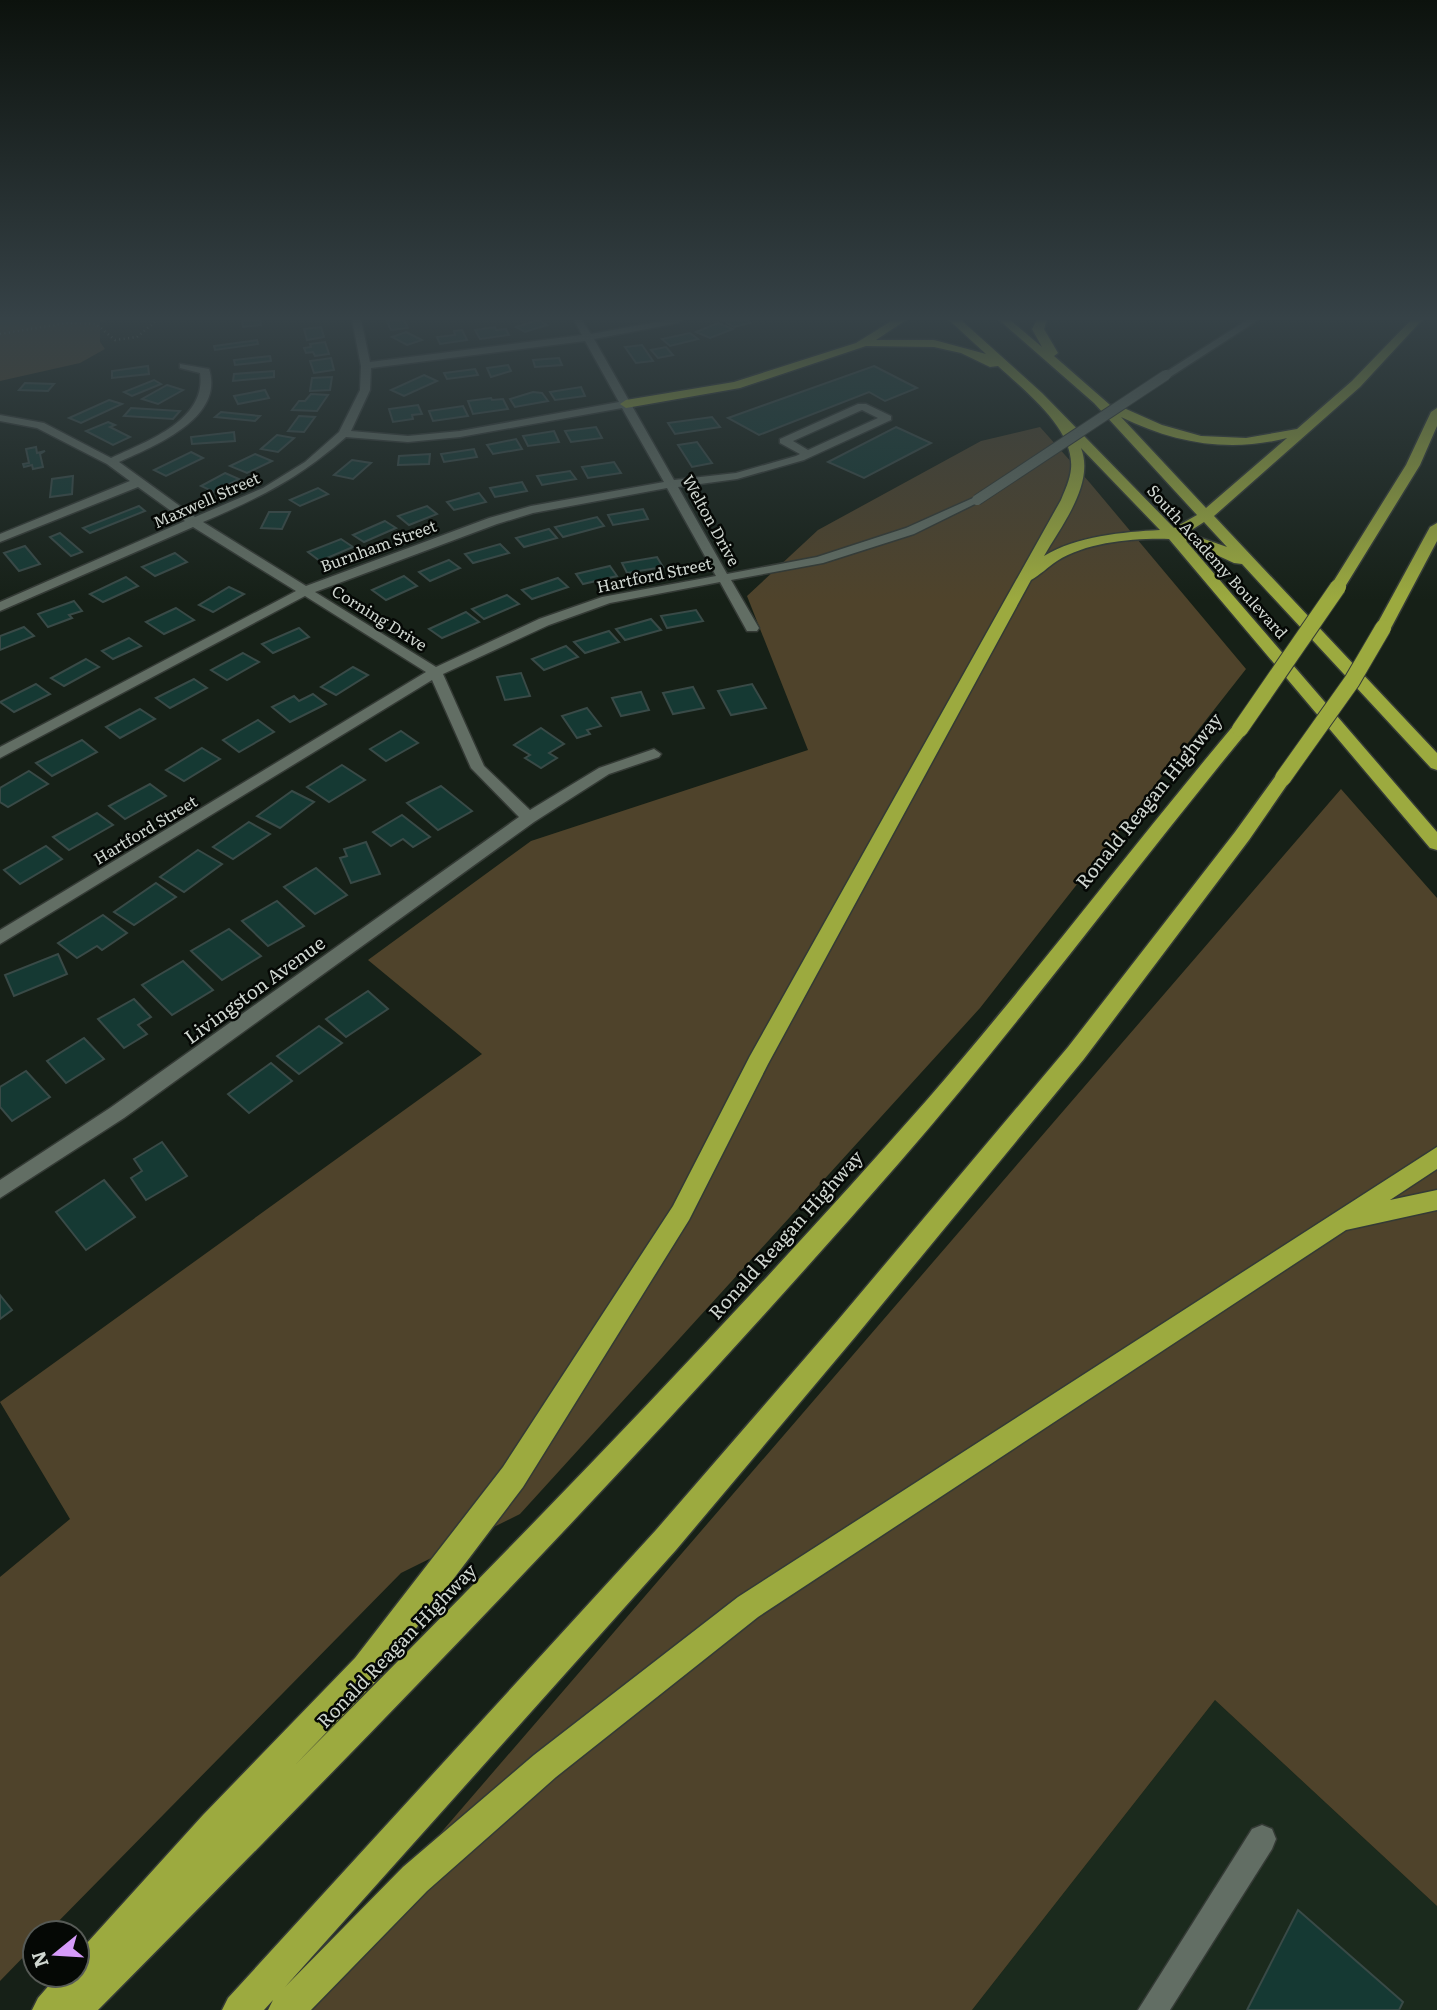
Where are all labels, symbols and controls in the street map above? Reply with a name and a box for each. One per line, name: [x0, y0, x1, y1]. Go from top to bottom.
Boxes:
street label: Maxwell Street: [149, 464, 264, 533]
street label: Welton Drive: [677, 470, 747, 570]
street label: South Academy Boulevard: [1142, 479, 1294, 643]
street label: Burnham Street: [316, 513, 440, 577]
street label: Hartford Street: [594, 550, 714, 598]
street label: Corning Drive: [328, 578, 432, 656]
street label: Ronald Reagan Highway: [1068, 706, 1228, 894]
street label: Hartford Street: [89, 788, 202, 870]
street label: Livingston Avenue: [178, 928, 330, 1050]
street label: Ronald Reagan Highway: [701, 1143, 869, 1325]
street label: Ronald Reagan Highway: [310, 1556, 482, 1734]
north arrow: [21, 1919, 91, 1989]
text: N: [23, 1948, 55, 1971]

